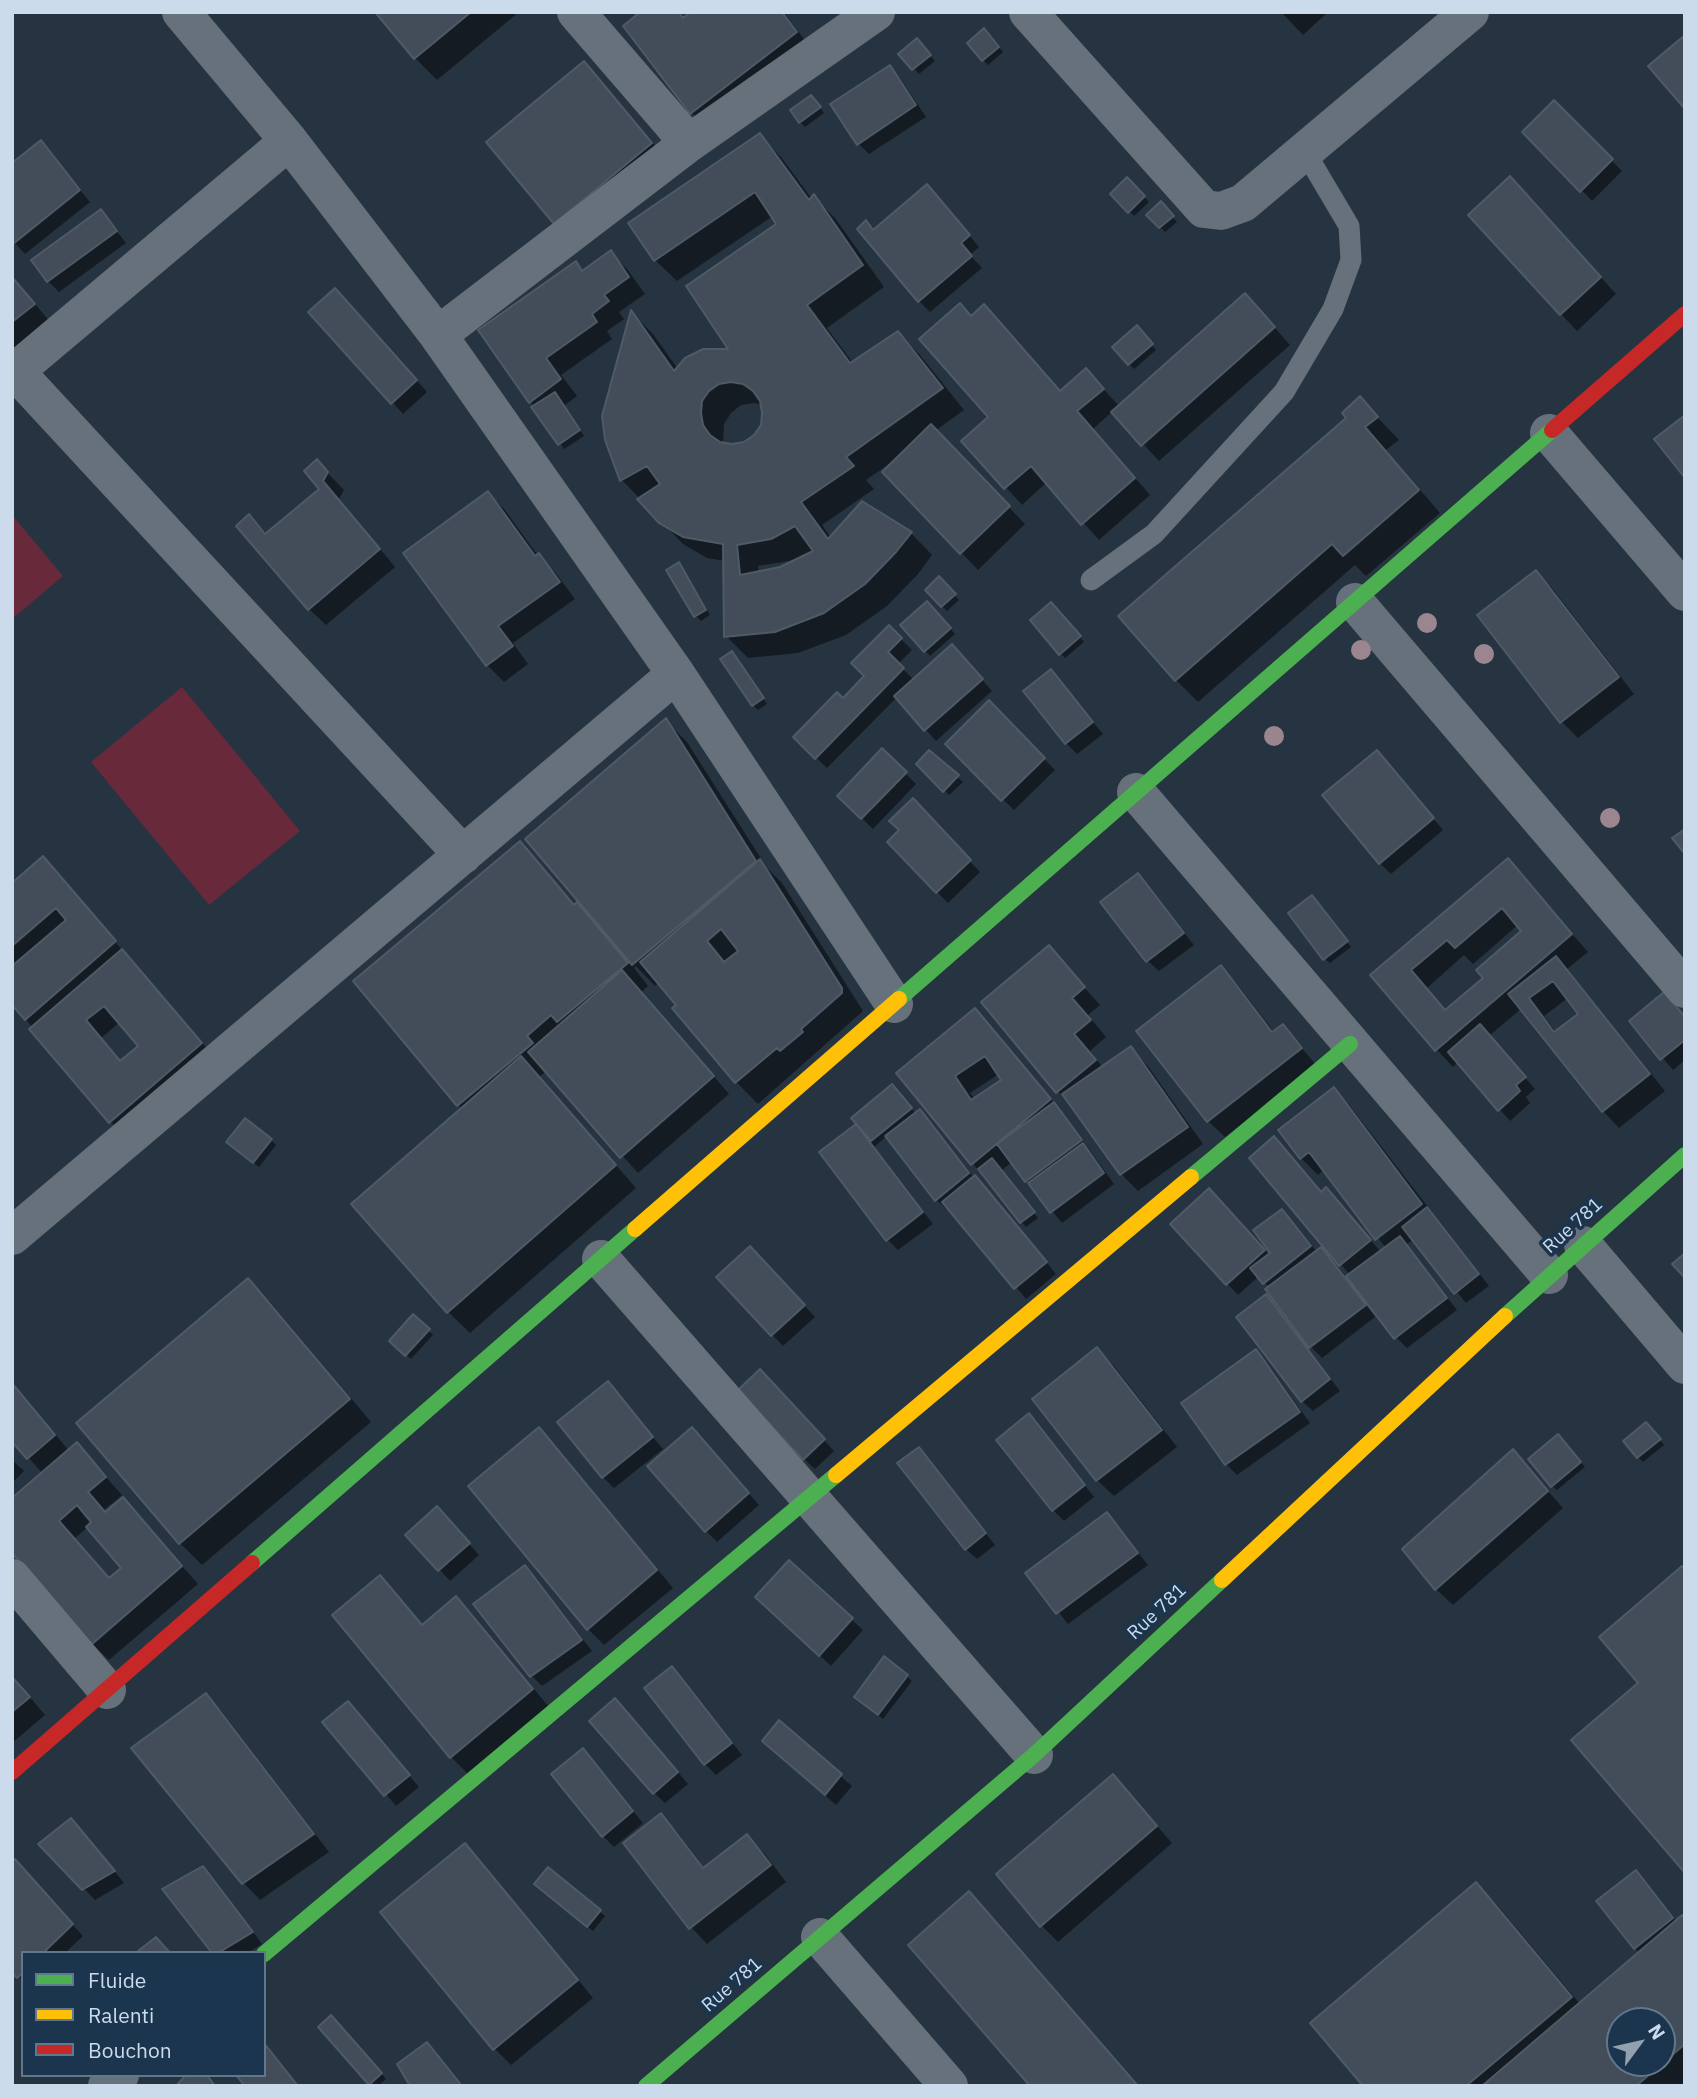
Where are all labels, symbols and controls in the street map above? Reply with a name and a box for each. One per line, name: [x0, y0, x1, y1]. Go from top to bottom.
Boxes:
street label: Rue 781: [1539, 1193, 1607, 1259]
street label: Rue 781: [1123, 1579, 1191, 1645]
legend: [21, 1951, 266, 2077]
street label: Rue 781: [697, 1953, 767, 2017]
text: Fluide: [88, 1966, 146, 1994]
text: Ralenti: [88, 2001, 154, 2029]
north arrow: [1606, 2007, 1676, 2077]
text: N: [1643, 2019, 1671, 2044]
text: Bouchon: [88, 2036, 172, 2064]

